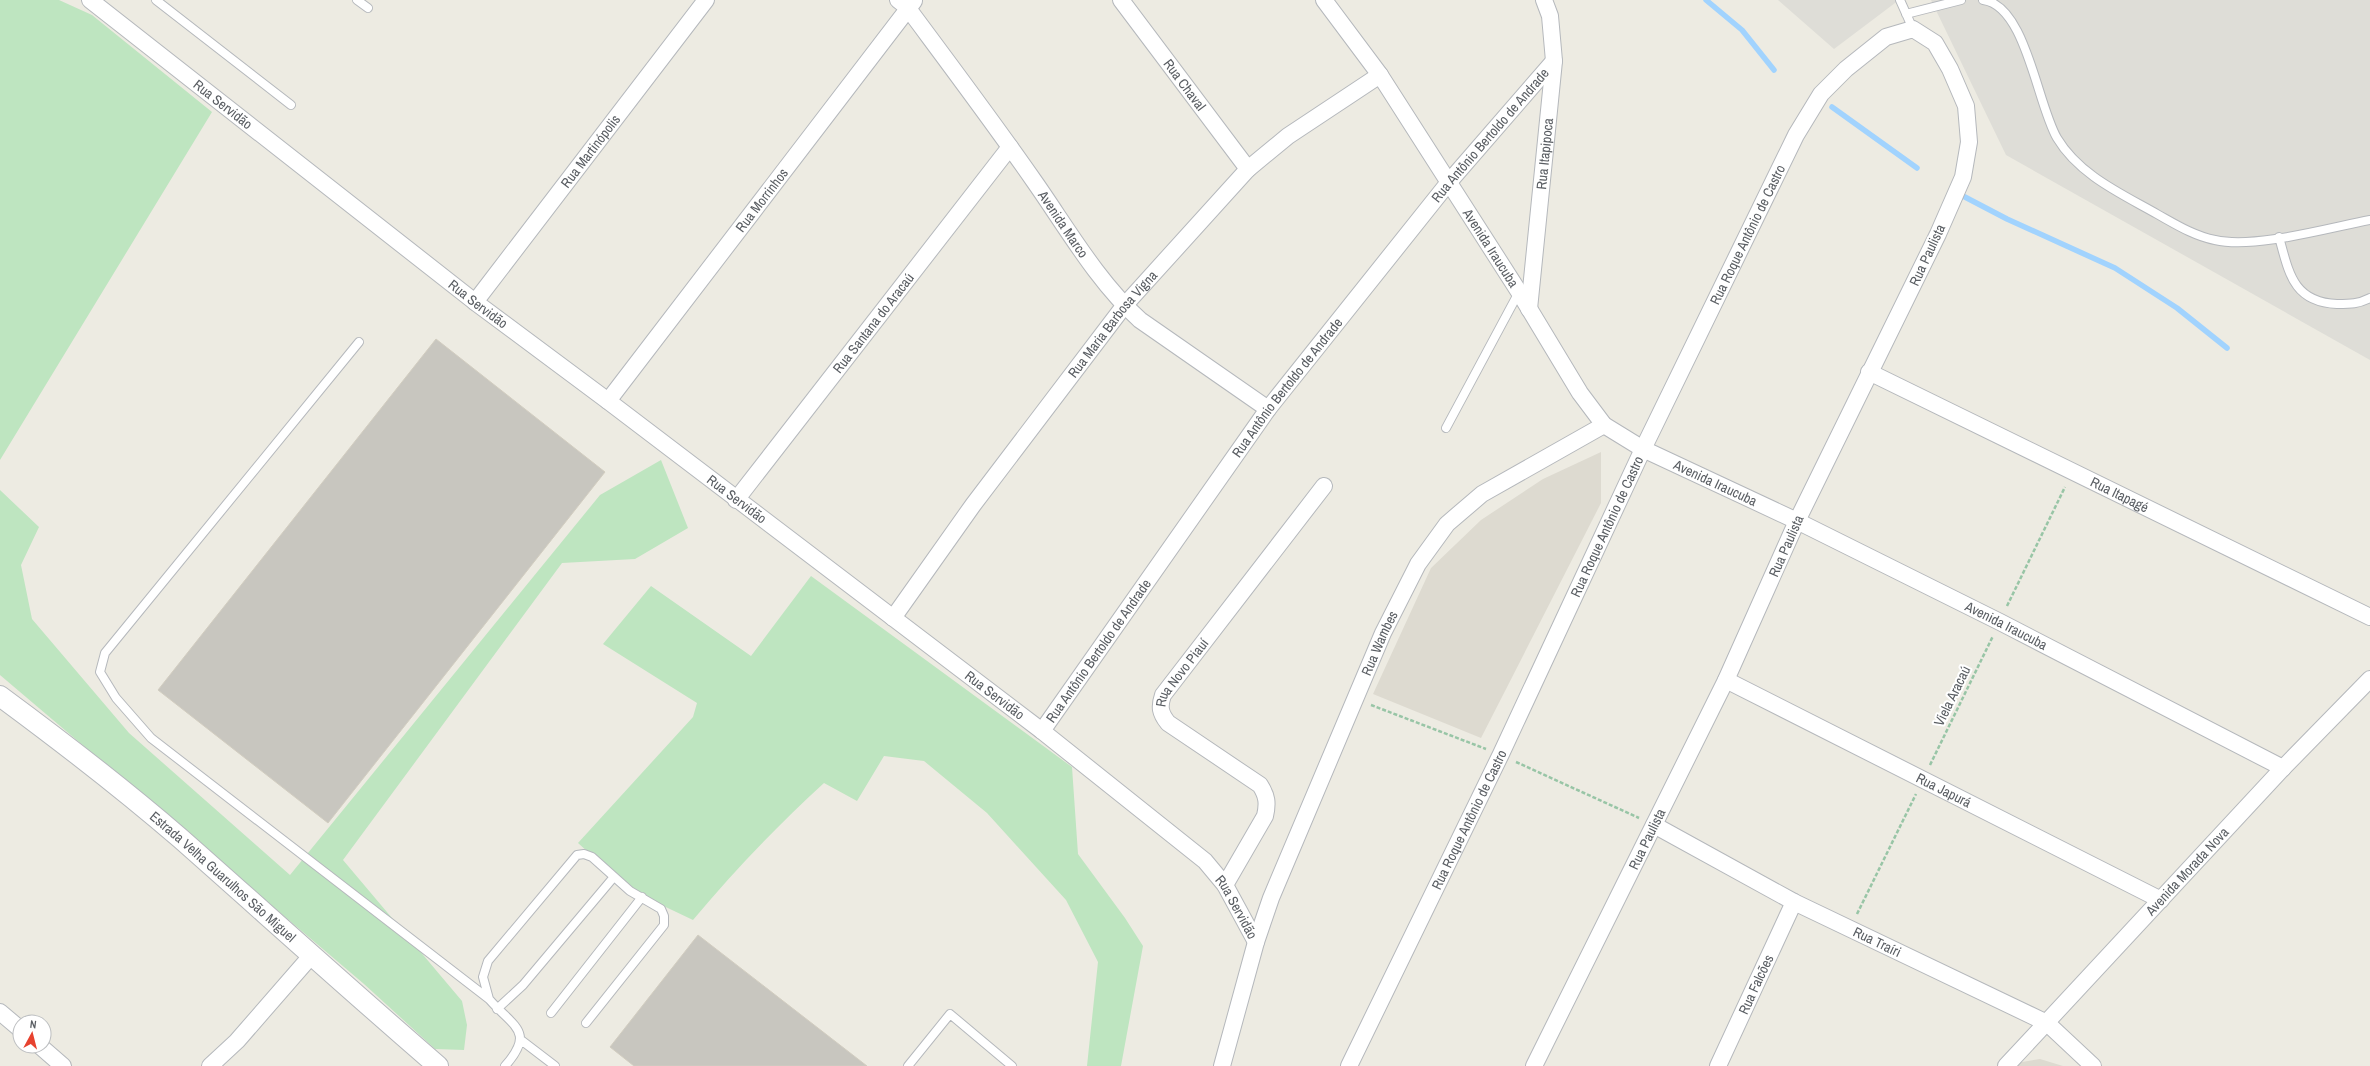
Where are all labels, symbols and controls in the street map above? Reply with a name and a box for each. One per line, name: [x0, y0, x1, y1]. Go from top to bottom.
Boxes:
street label: Rua Chaval: [1159, 55, 1210, 114]
street label: Rua Antônio Bertoldo de Andrade: [1427, 64, 1553, 206]
street label: Rua Servidão: [190, 76, 256, 133]
street label: Rua Martinópolis: [557, 111, 624, 191]
street label: Rua Itapipoca: [1532, 117, 1557, 190]
street label: Rua Roque Antônio de Castro: [1706, 162, 1789, 307]
street label: Rua Morrinhos: [731, 164, 792, 236]
street label: Avenida Marco: [1034, 186, 1092, 261]
street label: Avenida Iraucuba: [1458, 204, 1523, 291]
street label: Rua Paulista: [1905, 221, 1949, 289]
street label: Rua Maria Barbosa Vigna: [1064, 266, 1161, 381]
street label: Rua Santana do Aracaú: [829, 269, 918, 377]
street label: Rua Servidão: [445, 275, 512, 332]
street label: Rua Antônio Bertoldo de Andrade: [1228, 314, 1346, 461]
street label: Rua Roque Antônio de Castro: [1566, 453, 1647, 600]
street label: Avenida Iraucuba: [1670, 455, 1760, 510]
street label: Rua Servidão: [703, 471, 770, 527]
street label: Rua Itapagé: [2088, 473, 2152, 516]
street label: Rua Paulista: [1764, 512, 1808, 580]
street label: Rua Antônio Bertoldo de Andrade: [1042, 576, 1155, 726]
street label: Avenida Iraucuba: [1961, 597, 2051, 654]
street label: Rua Wambes: [1357, 607, 1402, 678]
street label: Rua Novo Piauí: [1152, 634, 1213, 708]
street label: Viela Aracaú: [1930, 663, 1974, 729]
street label: Rua Servidão: [961, 667, 1028, 724]
street label: Rua Roque Antônio de Castro: [1427, 747, 1511, 893]
street label: Rua Japurá: [1913, 769, 1975, 812]
street label: Rua Paulista: [1625, 805, 1670, 872]
street label: Estrada Velha Guarulhos São Miguel: [146, 807, 300, 946]
street label: Avenida Morada Nova: [2141, 823, 2233, 920]
street label: Rua Servidão: [1212, 871, 1262, 942]
street label: Rua Traíri: [1850, 923, 1904, 961]
street label: Rua Falcões: [1734, 951, 1778, 1017]
north arrow: [12, 1014, 52, 1054]
text: N: [29, 1017, 37, 1031]

